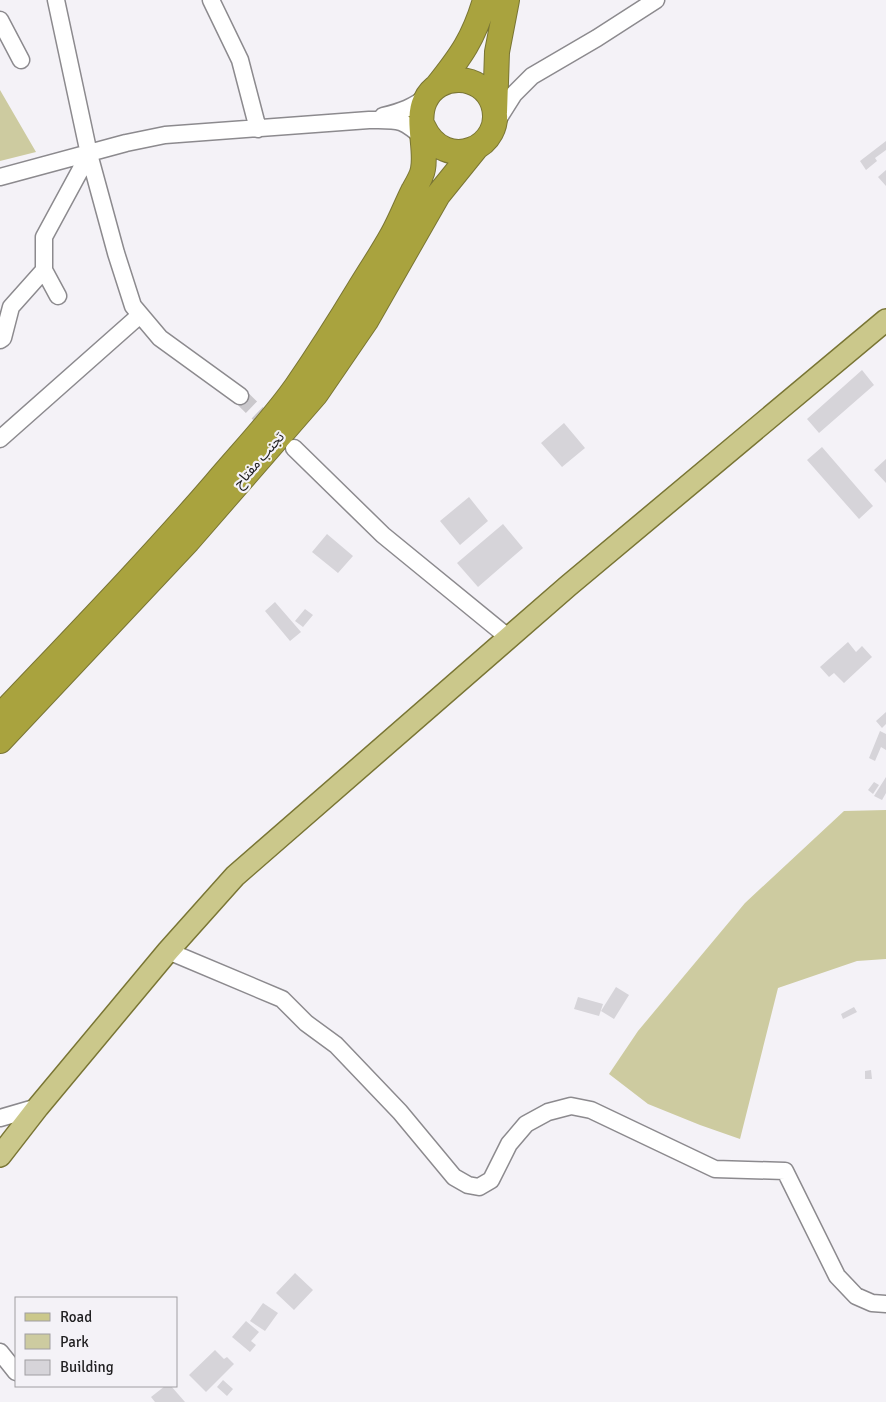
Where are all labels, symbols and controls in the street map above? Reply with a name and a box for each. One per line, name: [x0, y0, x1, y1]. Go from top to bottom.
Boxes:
street label: تجنب مفتاح: [230, 428, 289, 493]
legend: [15, 1297, 178, 1387]
text: Road: [60, 1308, 92, 1326]
text: Park: [60, 1333, 89, 1351]
text: Building: [60, 1358, 114, 1376]

